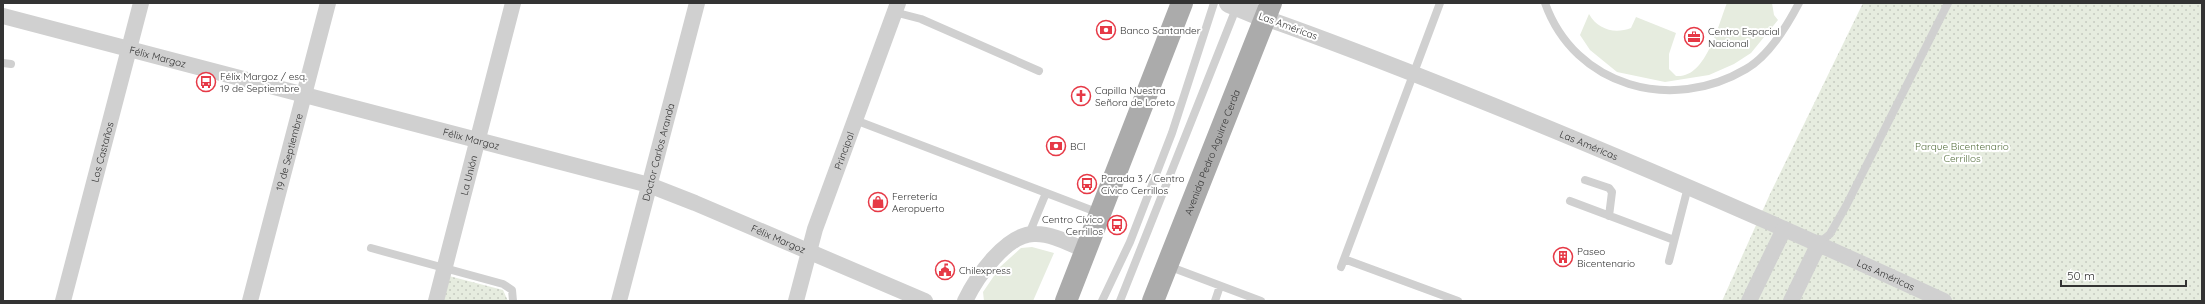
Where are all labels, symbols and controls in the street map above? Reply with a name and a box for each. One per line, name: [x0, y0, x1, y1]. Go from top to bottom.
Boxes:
street label: Las Américas: [1257, 9, 1320, 43]
bank icon: Banco Santander: [1095, 19, 1117, 41]
place label: Banco Santander: [1120, 24, 1201, 37]
place label: Centro Espacial Nacional: [1708, 25, 1780, 50]
office icon: Centro Espacial Nacional: [1683, 26, 1705, 48]
street label: Félix Margoz: [128, 43, 188, 70]
place label: Félix Margoz / esq. 19 de Septiembre: [220, 70, 307, 95]
bus stop icon: Félix Margoz / esq. 19 de Septiembre: [195, 71, 217, 93]
place label: Capilla Nuestra Señora de Loreto: [1095, 84, 1175, 109]
church icon: Capilla Nuestra Señora de Loreto: [1070, 85, 1092, 107]
street label: Avenida Pedro Aguirre Cerda: [1181, 87, 1243, 217]
street label: Doctor Carlos Aranda: [639, 102, 677, 202]
street label: 19 de Septiembre: [273, 112, 305, 192]
street label: Los Castaños: [88, 120, 116, 184]
street label: Félix Margoz: [442, 125, 501, 152]
street label: Las Américas: [1558, 127, 1620, 163]
street label: Principal: [831, 130, 857, 171]
bank icon: BCI: [1045, 135, 1067, 157]
place label: BCI: [1070, 140, 1086, 153]
park label: Parque Bicentenario Cerrillos: [1915, 140, 2009, 165]
street label: La Unión: [457, 154, 480, 197]
place label: Parada 3 / Centro Cívico Cerrillos: [1101, 172, 1185, 197]
bus stop icon: Parada 3 / Centro Cívico Cerrillos: [1076, 173, 1098, 195]
place label: Ferretería Aeropuerto: [892, 190, 944, 215]
shop icon: Ferretería Aeropuerto: [867, 191, 889, 213]
place label: Centro Cívico Cerrillos: [1042, 213, 1103, 238]
bus stop icon: Centro Cívico Cerrillos: [1106, 214, 1128, 236]
street label: Félix Margoz: [749, 221, 808, 256]
place label: Paseo Bicentenario: [1577, 245, 1635, 270]
building icon: Paseo Bicentenario: [1552, 246, 1574, 268]
street label: Las Américas: [1855, 256, 1917, 293]
public building icon: Chilexpress: [934, 259, 956, 281]
scale bar: [2061, 262, 2186, 288]
place label: Chilexpress: [959, 264, 1011, 277]
text: 50 m: [2067, 268, 2095, 283]

